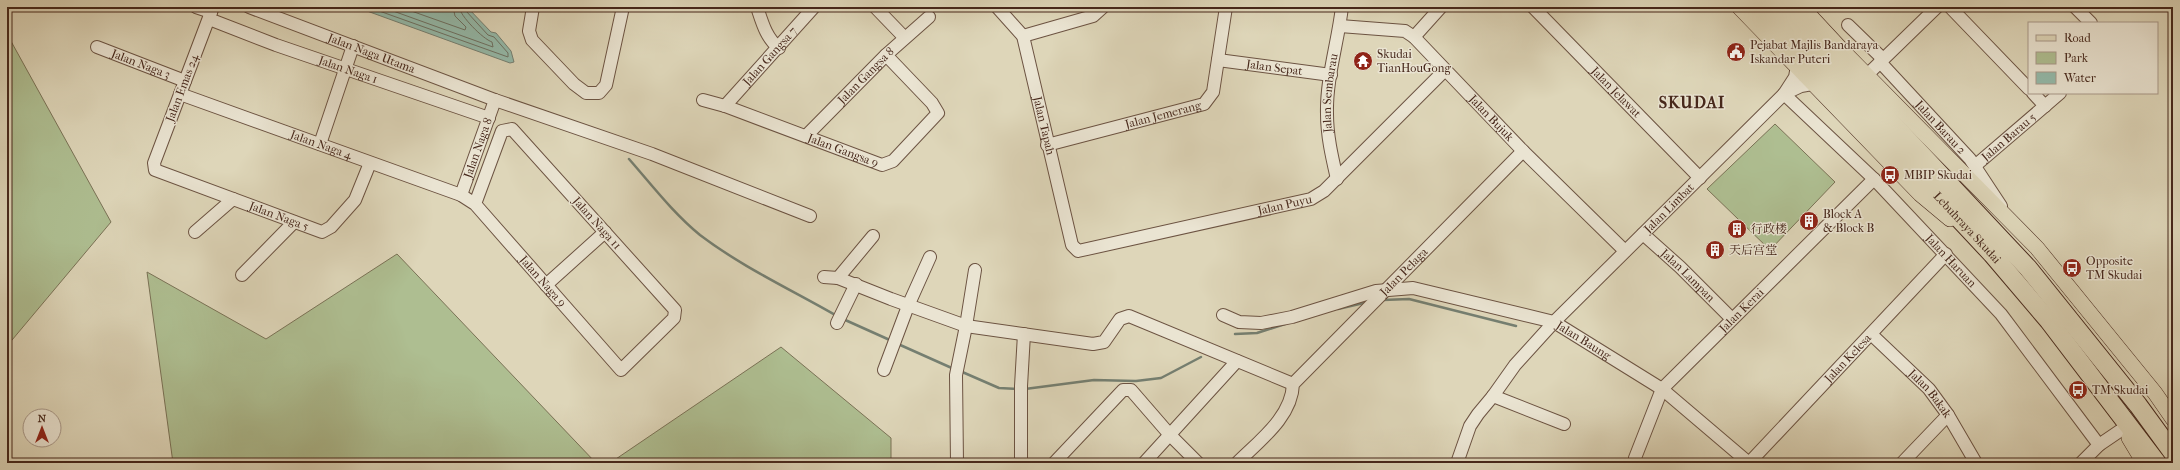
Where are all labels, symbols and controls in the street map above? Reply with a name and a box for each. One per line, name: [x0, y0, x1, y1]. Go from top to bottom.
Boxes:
legend: [2028, 22, 2158, 94]
street label: Jalan Gangsa 7: [739, 24, 800, 89]
street label: Jalan Naga Utama: [325, 30, 417, 76]
text: Road: [2064, 31, 2091, 45]
place label: Pejabat Majlis Bandaraya Iskandar Puteri: [1750, 38, 1879, 66]
public building icon: Pejabat Majlis Bandaraya Iskandar Puteri: [1725, 41, 1747, 63]
street label: Jalan Gangsa 8: [834, 44, 897, 108]
street label: Jalan Naga 3: [108, 46, 172, 82]
place label: Skudai TianHouGong: [1377, 47, 1452, 75]
temple icon: Skudai TianHouGong: [1352, 50, 1374, 72]
street label: Jalan Emas 24: [162, 51, 202, 125]
text: Park: [2064, 51, 2089, 65]
street label: Jalan Sembarau: [1320, 52, 1341, 134]
street label: Jalan Naga 1: [316, 53, 379, 86]
street label: Jalan Sepat: [1244, 57, 1304, 78]
street label: Jalan Jelawat: [1587, 63, 1645, 121]
text: Water: [2063, 71, 2097, 85]
street label: Jalan Bujuk: [1465, 91, 1517, 145]
district label: SKUDAI: [1659, 93, 1725, 112]
street label: Jalan Tapah: [1030, 94, 1058, 157]
street label: Jalan Barau 2: [1912, 97, 1969, 157]
street label: Jalan Jemerang: [1122, 98, 1203, 132]
street label: Jalan Barau 5: [1978, 110, 2039, 165]
street label: Jalan Naga 8: [460, 116, 495, 181]
street label: Jalan Naga 4: [288, 127, 355, 163]
street label: Jalan Gangsa 9: [805, 130, 880, 170]
bus stop icon: MBIP Skudai: [1879, 164, 1901, 186]
place label: MBIP Skudai: [1904, 168, 1972, 182]
street label: Jalan Limbat: [1640, 180, 1698, 237]
street label: Lebuhraya Skudai: [1931, 189, 2004, 267]
street label: Jalan Puyu: [1255, 192, 1314, 218]
street label: Jalan Naga 11: [569, 193, 624, 252]
street label: Jalan Naga 5: [246, 198, 311, 233]
place label: Block A & Block B: [1823, 207, 1875, 235]
building icon: Block A & Block B: [1798, 210, 1820, 232]
building icon: 行政楼: [1726, 218, 1748, 240]
place label: 行政楼: [1751, 222, 1787, 236]
street label: Jalan Haruan: [1922, 231, 1979, 290]
building icon: 天后宫堂: [1704, 239, 1726, 261]
place label: 天后宫堂: [1729, 243, 1777, 257]
street label: Jalan Pelaga: [1376, 245, 1431, 299]
street label: Jalan Lampan: [1657, 245, 1718, 305]
street label: Jalan Naga 9: [516, 252, 569, 310]
place label: Opposite TM Skudai: [2086, 254, 2143, 282]
bus stop icon: Opposite TM Skudai: [2061, 257, 2083, 279]
street label: Jalan Kerai: [1716, 285, 1767, 336]
street label: Jalan Baung: [1553, 318, 1614, 363]
street label: Jalan Kelesa: [1821, 331, 1874, 386]
street label: Jalan Bakak: [1905, 366, 1955, 421]
bus stop icon: TM Skudai: [2067, 379, 2089, 401]
place label: TM Skudai: [2092, 383, 2149, 397]
north arrow: [22, 408, 62, 448]
text: N: [38, 412, 47, 425]

